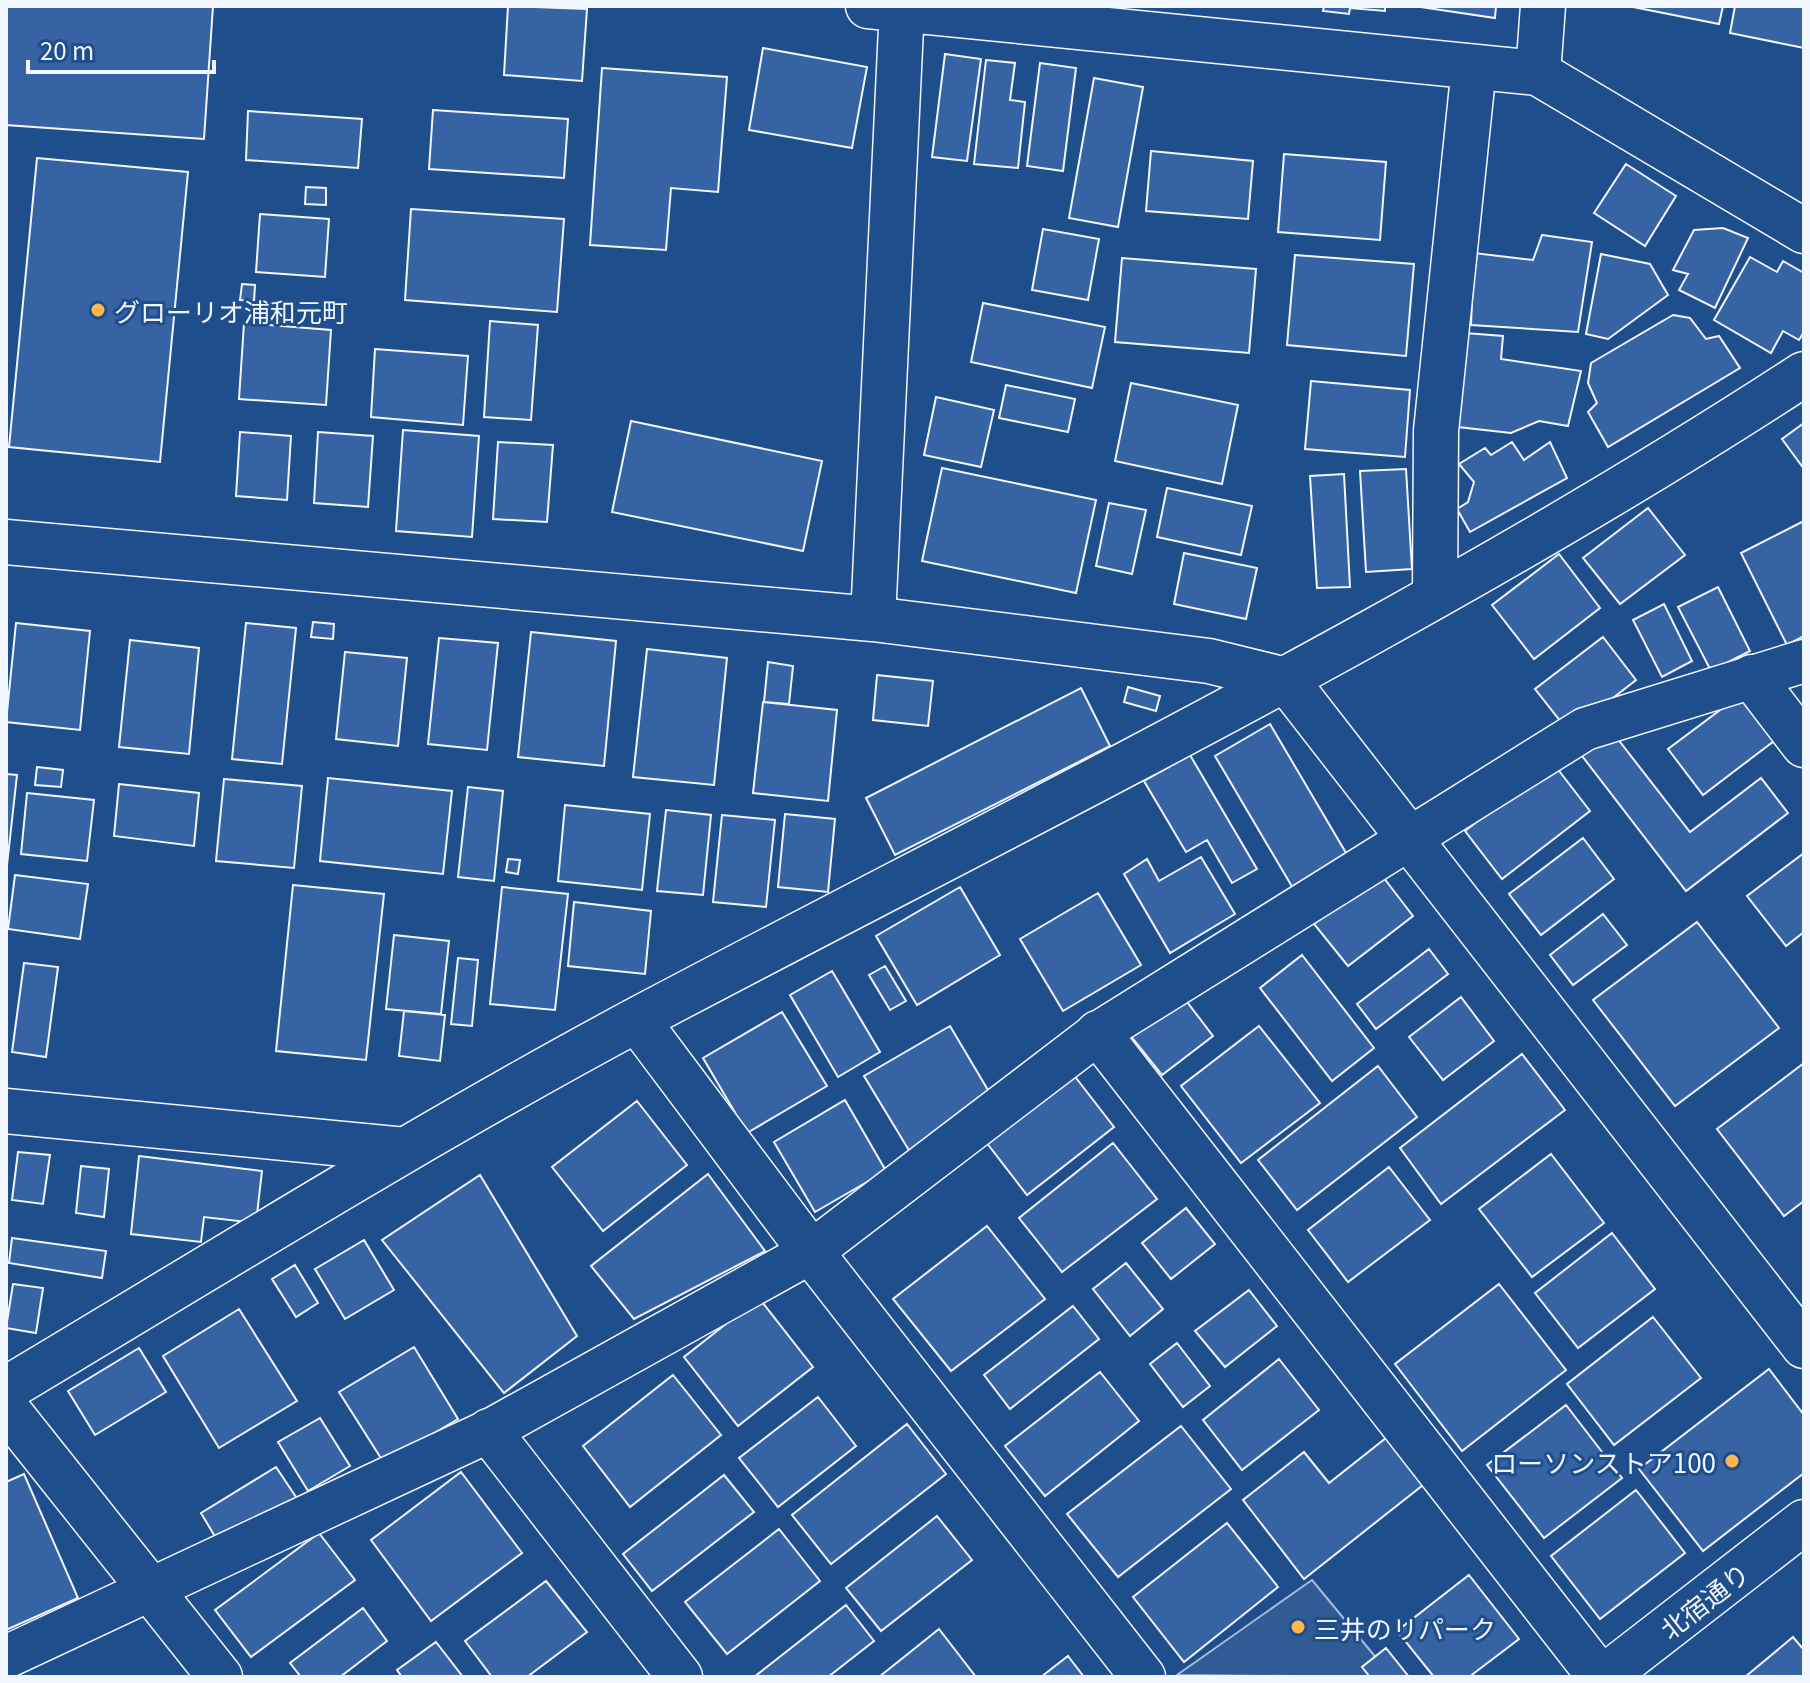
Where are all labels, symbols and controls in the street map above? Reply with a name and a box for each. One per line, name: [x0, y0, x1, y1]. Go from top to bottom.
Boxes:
scale bar: [28, 24, 214, 74]
text: 20 m: [40, 32, 94, 67]
place label: グローリオ浦和元町: [114, 292, 348, 329]
marker: グローリオ浦和元町: [89, 301, 107, 319]
place label: ローソンストア100: [1491, 1443, 1716, 1480]
marker: ローソンストア100: [1723, 1452, 1741, 1470]
street label: 北宿通り: [1652, 1553, 1756, 1647]
place label: 三井のリパーク: [1314, 1609, 1496, 1646]
marker: 三井のリパーク: [1289, 1618, 1307, 1636]

